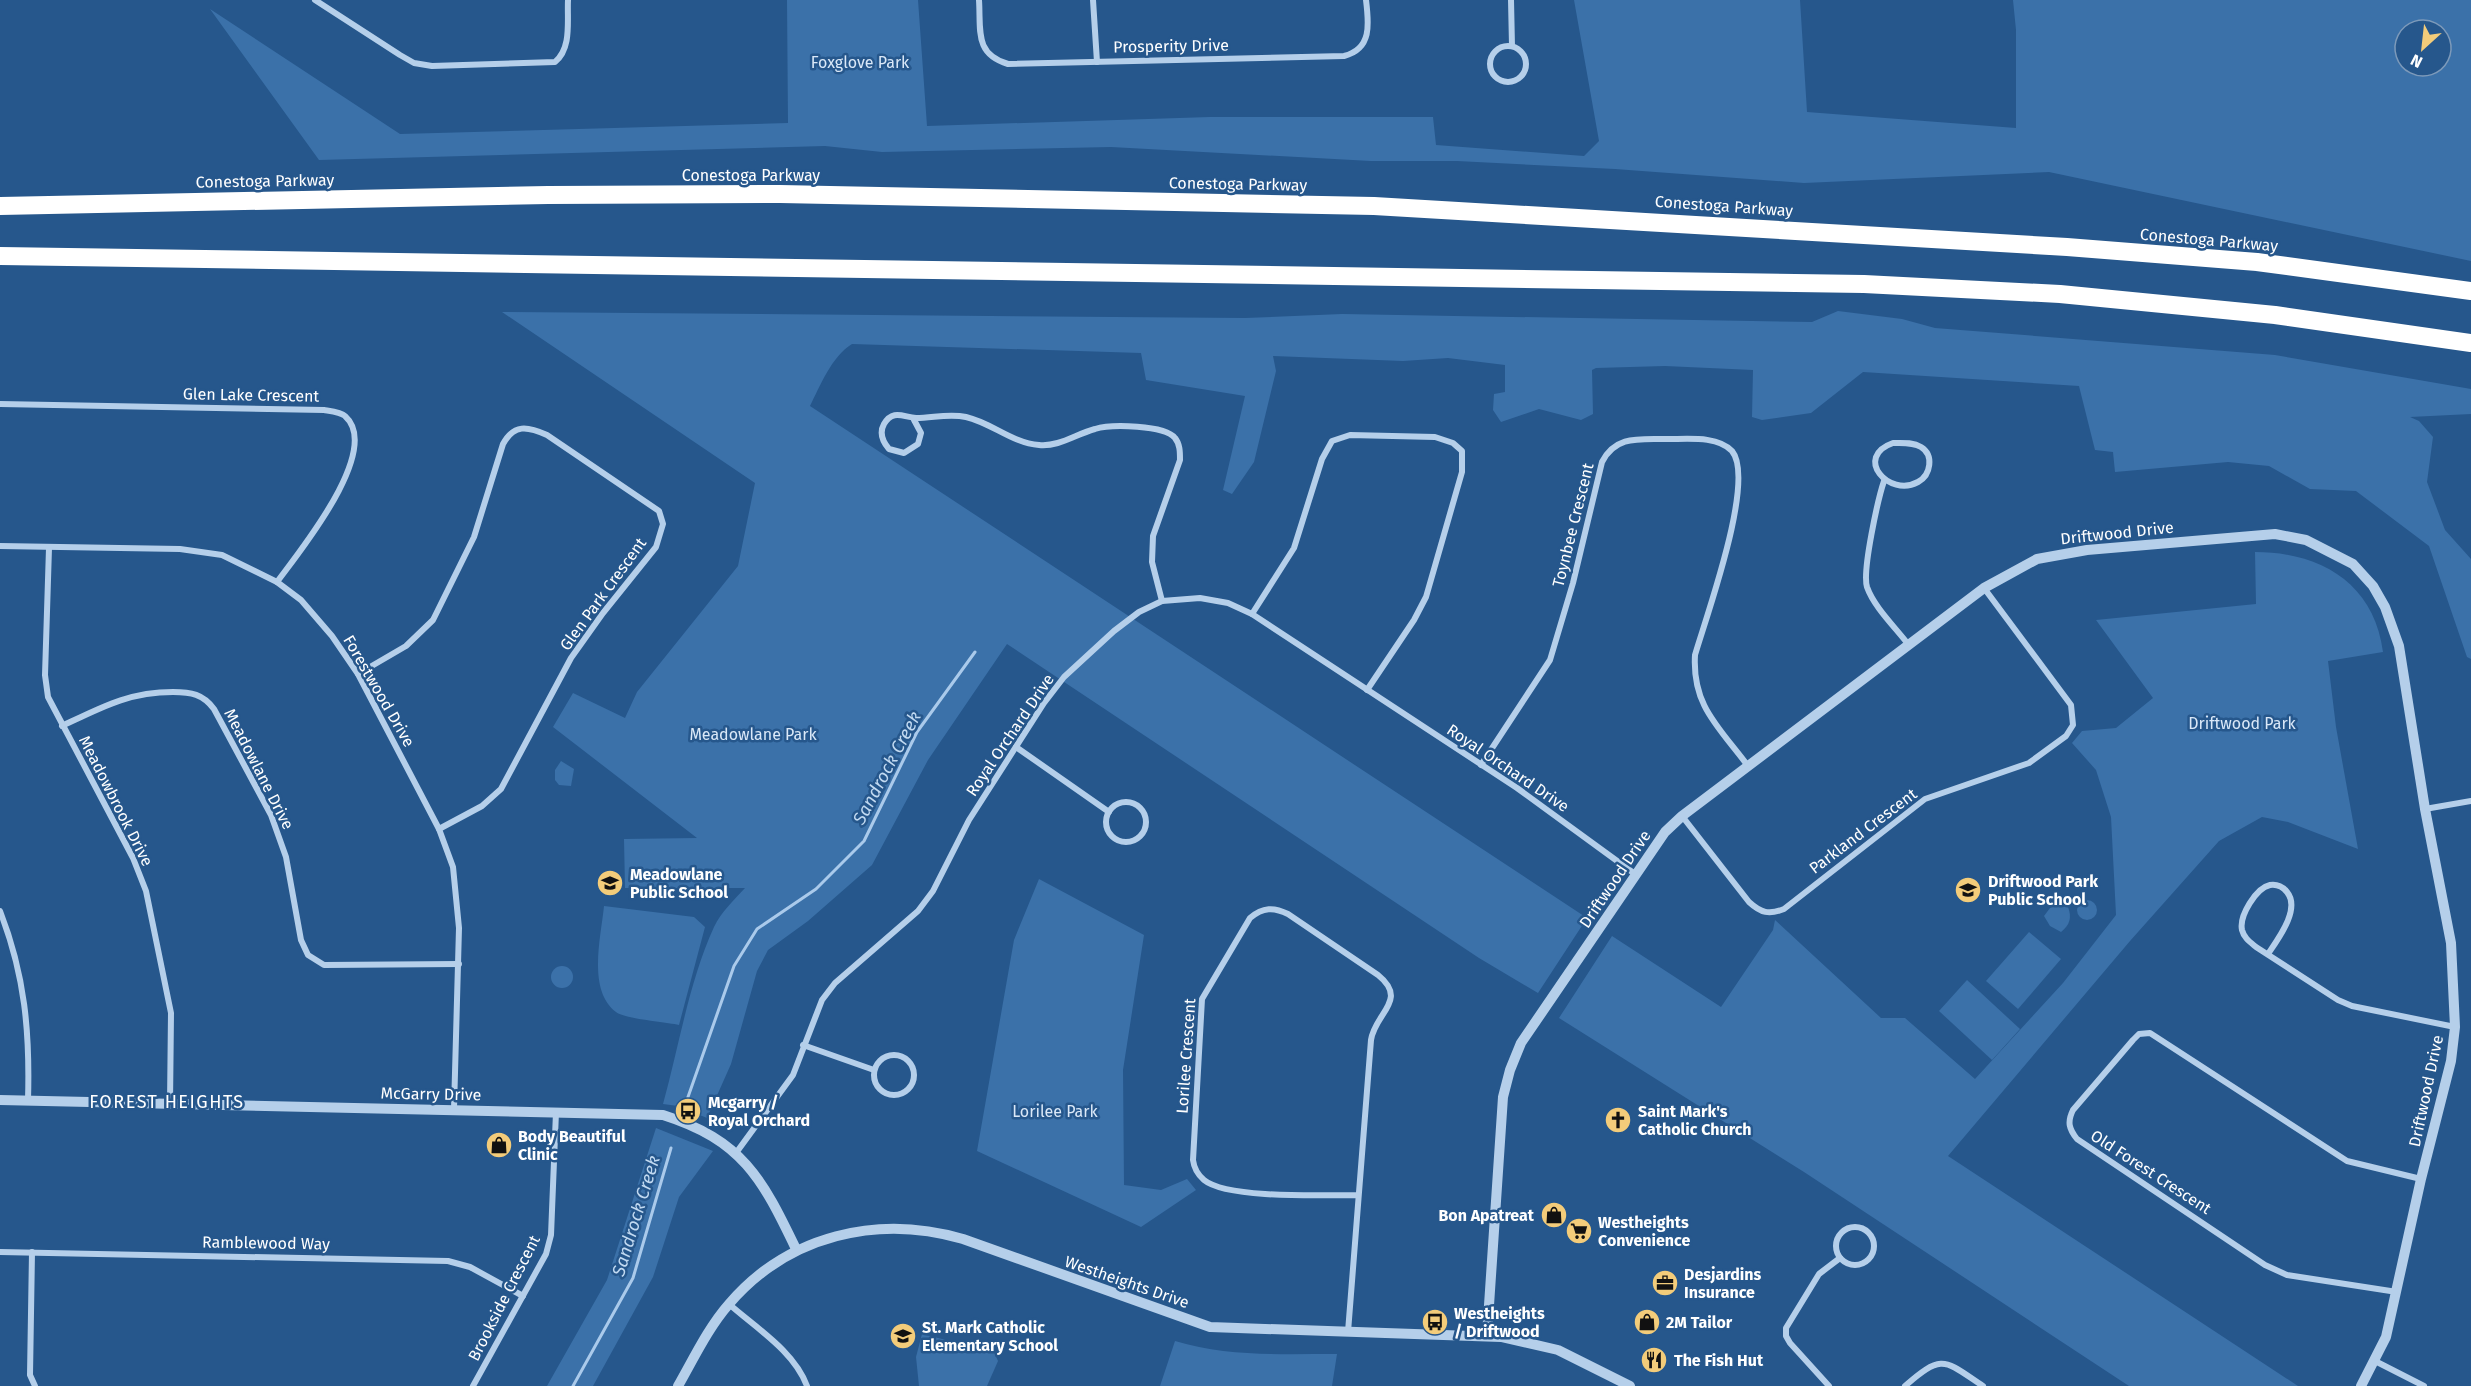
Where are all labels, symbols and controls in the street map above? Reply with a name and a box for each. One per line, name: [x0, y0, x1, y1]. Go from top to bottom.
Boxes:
north arrow: [2393, 18, 2453, 78]
street label: Prosperity Drive: [1113, 35, 1229, 57]
text: N: [2407, 50, 2425, 72]
park label: Foxglove Park: [811, 53, 910, 72]
street label: Conestoga Parkway: [682, 166, 820, 185]
street label: Conestoga Parkway: [196, 170, 335, 192]
street label: Conestoga Parkway: [1169, 173, 1308, 195]
street label: Conestoga Parkway: [1654, 192, 1794, 220]
street label: Conestoga Parkway: [2139, 225, 2279, 256]
street label: Glen Lake Crescent: [183, 384, 320, 406]
street label: Toynbee Crescent: [1548, 461, 1598, 589]
street label: Driftwood Drive: [2060, 518, 2174, 548]
street label: Glen Park Crescent: [556, 534, 650, 654]
street label: Forestwood Drive: [339, 632, 419, 750]
street label: Royal Orchard Drive: [962, 670, 1058, 800]
street label: Meadowlane Drive: [220, 705, 298, 833]
water label: Sandrock Creek: [847, 707, 926, 829]
park label: Driftwood Park: [2188, 714, 2297, 733]
street label: Royal Orchard Drive: [1443, 720, 1573, 816]
park label: Meadowlane Park: [689, 725, 817, 744]
street label: Meadowbrook Drive: [75, 733, 157, 869]
street label: Parkland Crescent: [1805, 784, 1921, 878]
street label: Driftwood Drive: [1575, 827, 1655, 931]
place label: Meadowlane Public School: [630, 865, 728, 902]
school or university icon: Meadowlane Public School: [595, 868, 625, 898]
place label: Driftwood Park Public School: [1988, 872, 2098, 909]
school or university icon: Driftwood Park Public School: [1953, 875, 1983, 905]
street label: Lorilee Crescent: [1172, 997, 1200, 1114]
street label: Driftwood Drive: [2405, 1033, 2447, 1149]
street label: McGarry Drive: [380, 1084, 482, 1104]
district label: FOREST HEIGHTS: [89, 1091, 245, 1113]
place label: Mcgarry / Royal Orchard: [708, 1093, 810, 1130]
bus stop icon: Mcgarry / Royal Orchard: [673, 1096, 703, 1126]
park label: Lorilee Park: [1012, 1102, 1098, 1121]
place label: Saint Mark's Catholic Church: [1638, 1102, 1752, 1139]
church icon: Saint Mark's Catholic Church: [1603, 1105, 1633, 1135]
street label: Old Forest Crescent: [2087, 1126, 2215, 1218]
place label: Body Beautiful Clinic: [518, 1127, 626, 1164]
shop icon: Body Beautiful Clinic: [484, 1130, 514, 1160]
water label: Sandrock Creek: [607, 1153, 665, 1280]
shop icon: Bon Apatreat: [1539, 1200, 1569, 1230]
place label: Bon Apatreat: [1438, 1206, 1535, 1225]
place label: Westheights Convenience: [1598, 1213, 1690, 1250]
supermarket icon: Westheights Convenience: [1564, 1216, 1594, 1246]
street label: Ramblewood Way: [202, 1232, 330, 1254]
street label: Brookside Crescent: [464, 1232, 544, 1364]
street label: Westheights Drive: [1062, 1252, 1192, 1312]
place label: Desjardins Insurance: [1684, 1265, 1762, 1302]
office icon: Desjardins Insurance: [1650, 1268, 1680, 1298]
place label: Westheights / Driftwood: [1454, 1304, 1545, 1341]
bus stop icon: Westheights / Driftwood: [1420, 1307, 1450, 1337]
shop icon: 2M Tailor: [1632, 1307, 1662, 1337]
place label: 2M Tailor: [1666, 1313, 1733, 1332]
place label: St. Mark Catholic Elementary School: [922, 1318, 1058, 1355]
school or university icon: St. Mark Catholic Elementary School: [888, 1321, 918, 1351]
restaurant icon: The Fish Hut: [1639, 1345, 1669, 1375]
place label: The Fish Hut: [1674, 1351, 1764, 1370]

